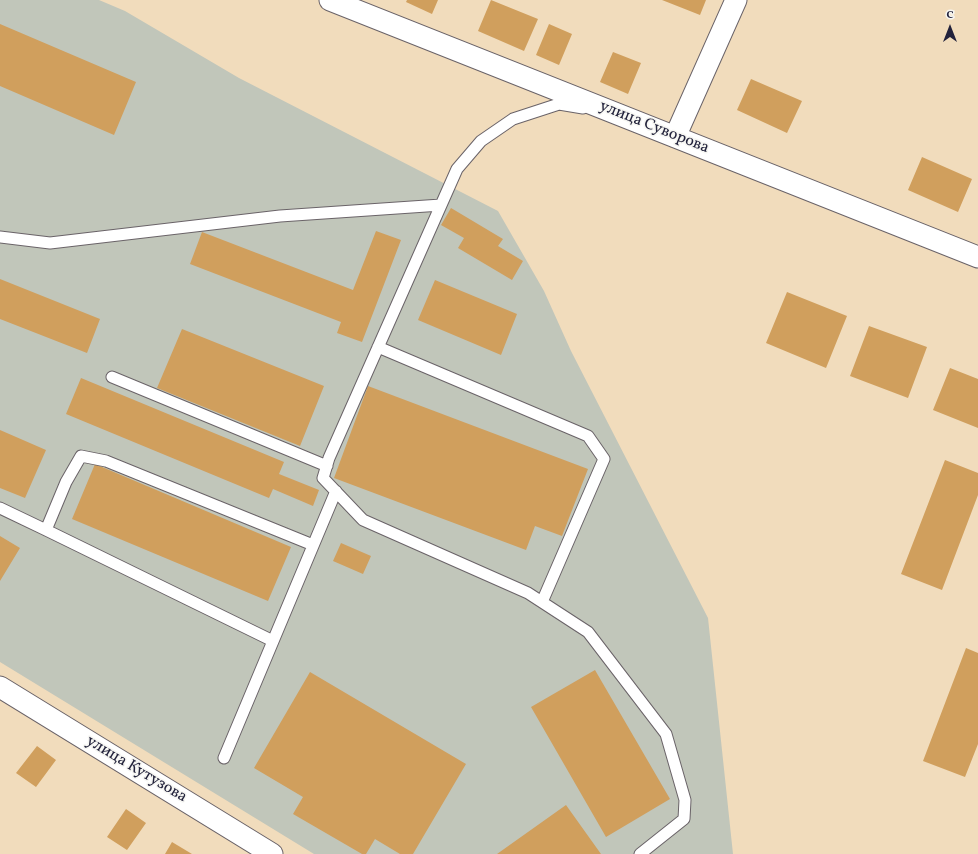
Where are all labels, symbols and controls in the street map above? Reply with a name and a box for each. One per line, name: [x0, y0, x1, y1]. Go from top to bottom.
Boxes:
north arrow: [930, 8, 970, 48]
text: С: [946, 8, 954, 23]
street label: улица Суворова: [596, 97, 712, 159]
street label: улица Кутузова: [82, 732, 190, 808]

